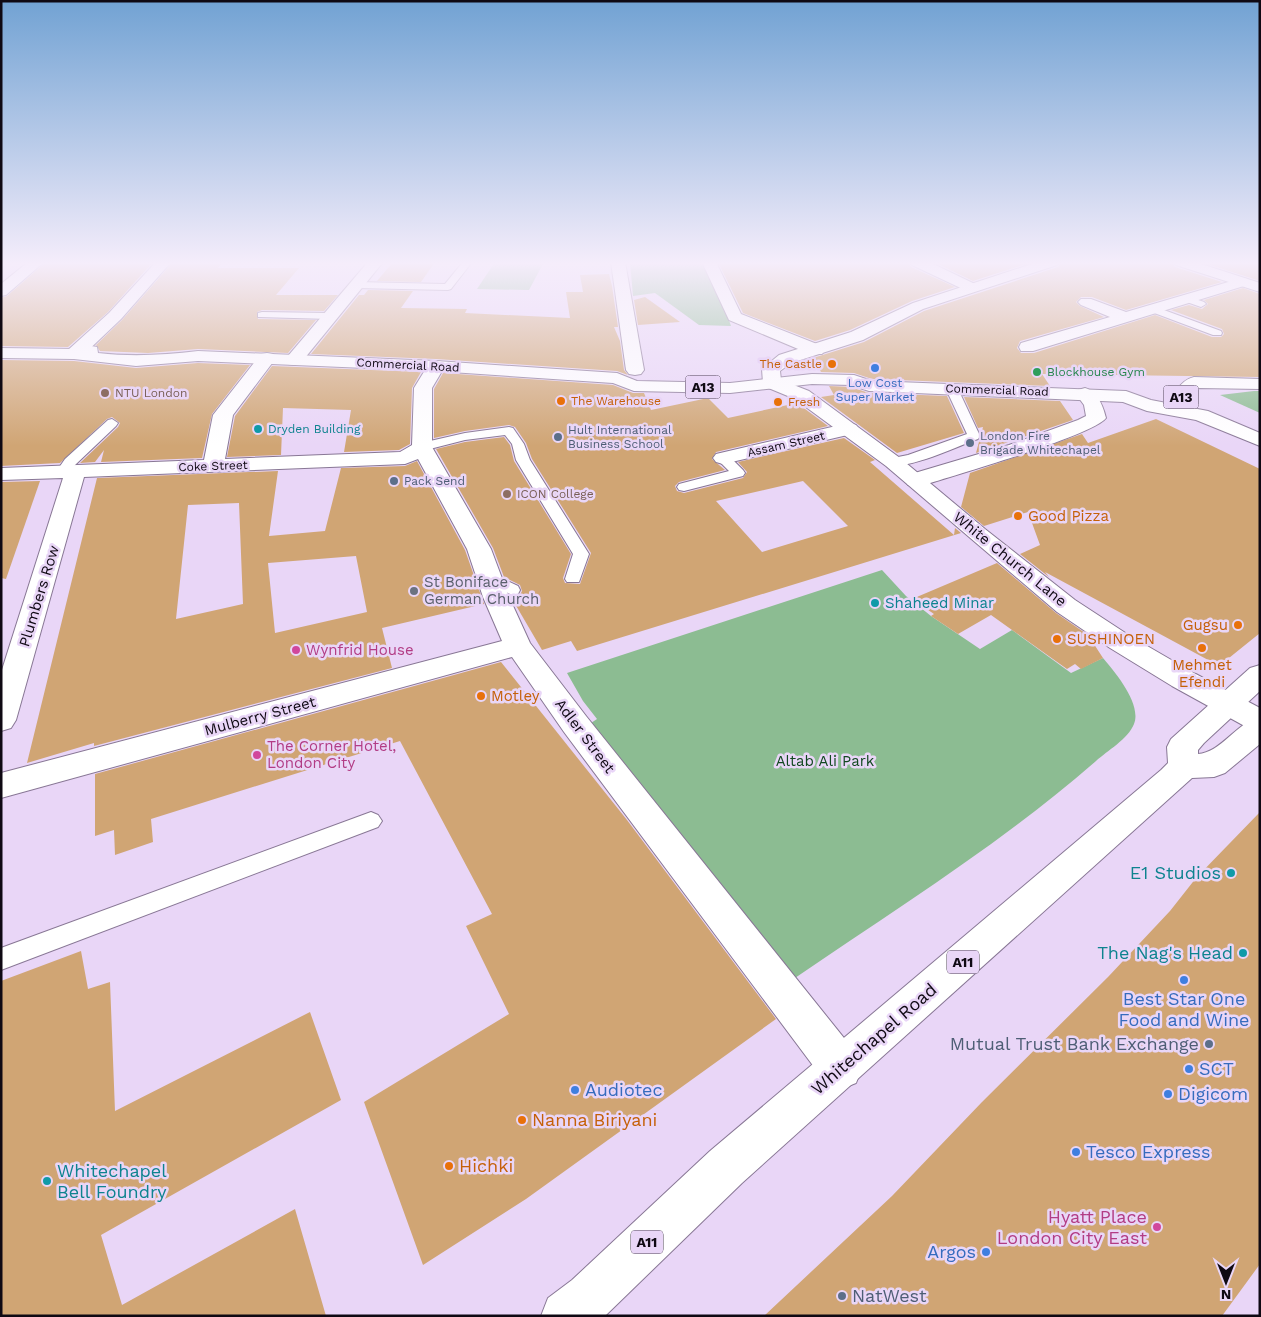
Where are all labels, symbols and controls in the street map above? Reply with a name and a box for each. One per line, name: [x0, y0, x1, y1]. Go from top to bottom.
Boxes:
street label: Commercial Road: [356, 355, 460, 375]
place label: The Castle: [760, 357, 822, 371]
marker: The Castle: [826, 358, 838, 370]
marker: Low Cost Super Market: [869, 362, 881, 374]
place label: Blockhouse Gym: [1047, 365, 1145, 379]
marker: Blockhouse Gym: [1031, 366, 1043, 378]
road number: A13: [686, 376, 720, 398]
place label: Low Cost Super Market: [836, 376, 914, 404]
street label: Commercial Road: [945, 381, 1049, 399]
place label: NTU London: [115, 386, 187, 400]
road number: A13: [1164, 386, 1198, 408]
marker: NTU London: [99, 387, 111, 399]
place label: The Warehouse: [571, 394, 661, 408]
marker: The Warehouse: [555, 395, 567, 407]
place label: Fresh: [788, 395, 820, 409]
marker: Fresh: [772, 396, 784, 408]
place label: Dryden Building: [268, 422, 361, 436]
marker: Dryden Building: [252, 423, 264, 435]
place label: Hult International Business School: [568, 423, 672, 451]
street label: Assam Street: [746, 428, 826, 460]
place label: London Fire Brigade Whitechapel: [980, 429, 1101, 457]
marker: Hult International Business School: [552, 431, 564, 443]
marker: London Fire Brigade Whitechapel: [964, 437, 976, 449]
street label: Coke Street: [178, 458, 248, 474]
place label: Pack Send: [404, 474, 465, 488]
marker: Pack Send: [388, 475, 400, 487]
place label: ICON College: [517, 487, 594, 501]
marker: ICON College: [501, 488, 513, 500]
place label: Good Pizza: [1028, 507, 1110, 525]
street label: White Church Lane: [950, 508, 1070, 610]
marker: Good Pizza: [1012, 510, 1024, 522]
street label: Plumbers Row: [15, 543, 63, 649]
place label: St Boniface German Church: [424, 573, 539, 608]
marker: St Boniface German Church: [408, 585, 420, 597]
place label: Shaheed Minar: [885, 594, 994, 612]
marker: Shaheed Minar: [869, 597, 881, 609]
place label: Gugsu: [1183, 616, 1228, 634]
marker: Gugsu: [1232, 619, 1244, 631]
place label: SUSHINOEN: [1067, 630, 1155, 648]
marker: SUSHINOEN: [1051, 633, 1063, 645]
place label: Wynfrid House: [306, 641, 414, 659]
marker: Mehmet Efendi: [1196, 642, 1208, 654]
marker: Wynfrid House: [290, 644, 302, 656]
place label: Mehmet Efendi: [1172, 656, 1233, 691]
place label: Motley: [491, 687, 540, 705]
marker: Motley: [475, 690, 487, 702]
street label: Mulberry Street: [202, 692, 318, 740]
street label: Adler Street: [551, 695, 619, 777]
place label: The Corner Hotel, London City: [267, 737, 396, 772]
marker: The Corner Hotel, London City: [251, 749, 263, 761]
park label: Altab Ali Park: [776, 752, 875, 770]
place label: E1 Studios: [1130, 862, 1221, 883]
marker: E1 Studios: [1225, 867, 1237, 879]
place label: The Nag's Head: [1097, 942, 1233, 963]
marker: The Nag's Head: [1237, 947, 1249, 959]
road number: A11: [947, 950, 979, 974]
marker: Best Star One Food and Wine: [1178, 974, 1190, 986]
street label: Whitechapel Road: [807, 978, 941, 1099]
place label: Best Star One Food and Wine: [1119, 988, 1249, 1030]
place label: Mutual Trust Bank Exchange: [950, 1033, 1199, 1054]
marker: Mutual Trust Bank Exchange: [1203, 1038, 1215, 1050]
place label: SCT: [1199, 1058, 1234, 1079]
marker: SCT: [1183, 1063, 1195, 1075]
place label: Audiotec: [585, 1079, 663, 1100]
place label: Digicom: [1178, 1083, 1248, 1104]
marker: Audiotec: [569, 1084, 581, 1096]
marker: Digicom: [1162, 1088, 1174, 1100]
place label: Nanna Biriyani: [532, 1109, 657, 1130]
marker: Nanna Biriyani: [516, 1114, 528, 1126]
place label: Tesco Express: [1086, 1141, 1211, 1162]
marker: Tesco Express: [1070, 1146, 1082, 1158]
place label: Hichki: [459, 1155, 513, 1176]
place label: Whitechapel Bell Foundry: [57, 1160, 167, 1202]
marker: Hichki: [443, 1160, 455, 1172]
marker: Whitechapel Bell Foundry: [41, 1175, 53, 1187]
place label: Hyatt Place London City East: [997, 1206, 1147, 1248]
marker: Hyatt Place London City East: [1151, 1221, 1163, 1233]
road number: A11: [631, 1230, 663, 1254]
place label: Argos: [927, 1241, 976, 1262]
marker: Argos: [980, 1246, 992, 1258]
north arrow: [1201, 1257, 1251, 1307]
place label: NatWest: [852, 1285, 927, 1306]
text: N: [1221, 1287, 1231, 1303]
marker: NatWest: [836, 1290, 848, 1302]

